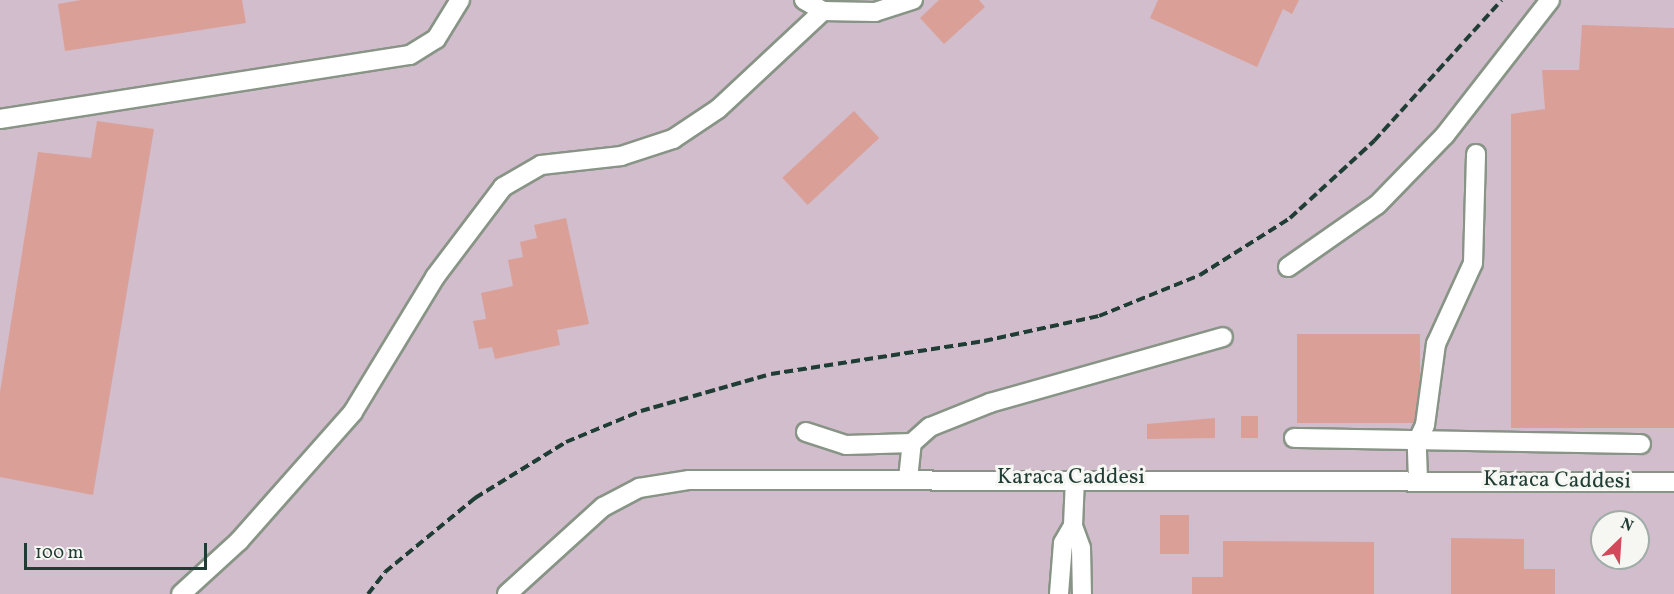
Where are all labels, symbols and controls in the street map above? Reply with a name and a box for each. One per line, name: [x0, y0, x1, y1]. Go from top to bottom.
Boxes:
street label: Karaca Caddesi: [997, 465, 1145, 491]
street label: Karaca Caddesi: [1483, 467, 1631, 495]
north arrow: [1590, 510, 1650, 570]
text: N: [1617, 513, 1637, 538]
scale bar: [27, 531, 210, 569]
text: 100 m: [35, 541, 84, 566]

